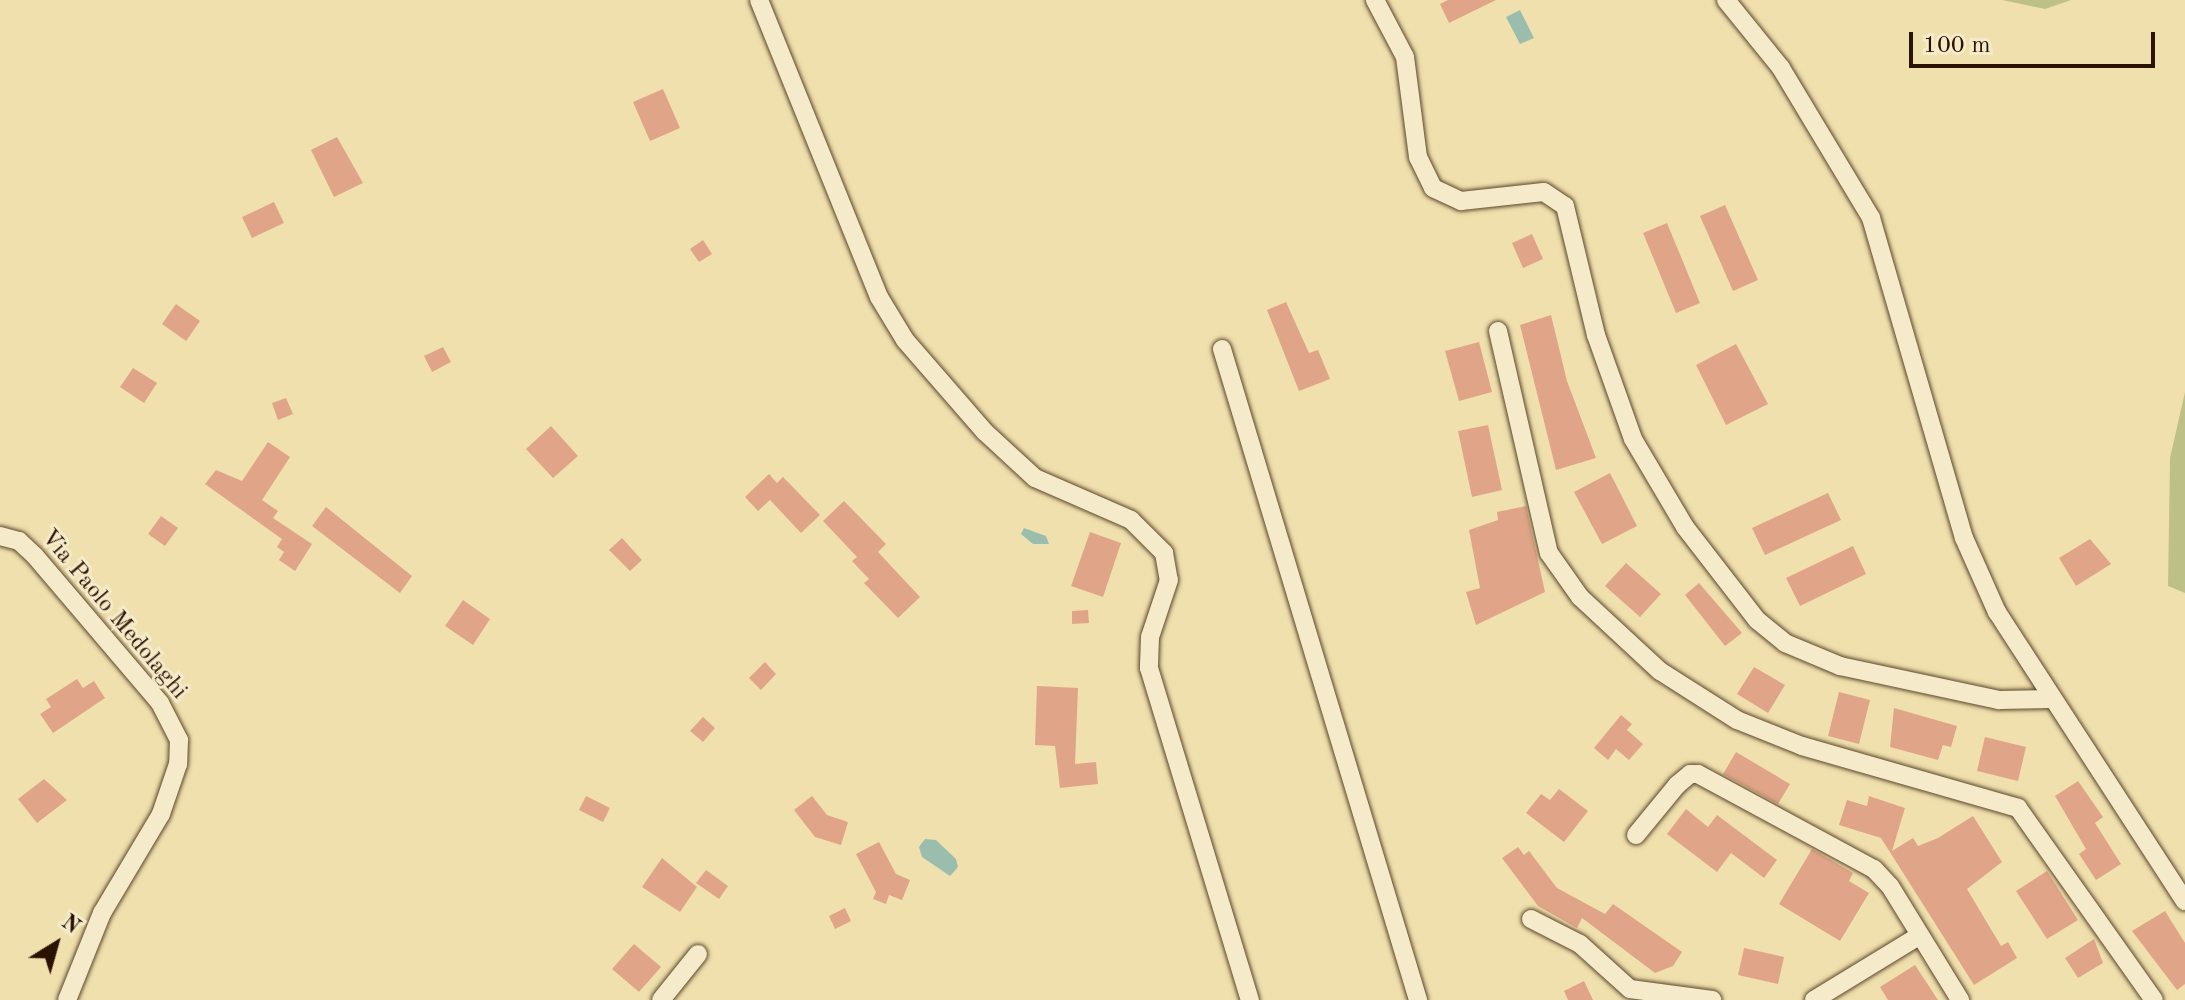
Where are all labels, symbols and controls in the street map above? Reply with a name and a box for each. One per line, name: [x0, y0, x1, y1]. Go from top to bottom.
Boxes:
scale bar: [1913, 16, 2159, 66]
text: 100 m: [1923, 34, 1991, 58]
street label: Via Paolo Medolaghi: [33, 524, 193, 706]
north arrow: [16, 904, 96, 984]
text: N: [57, 911, 84, 939]

